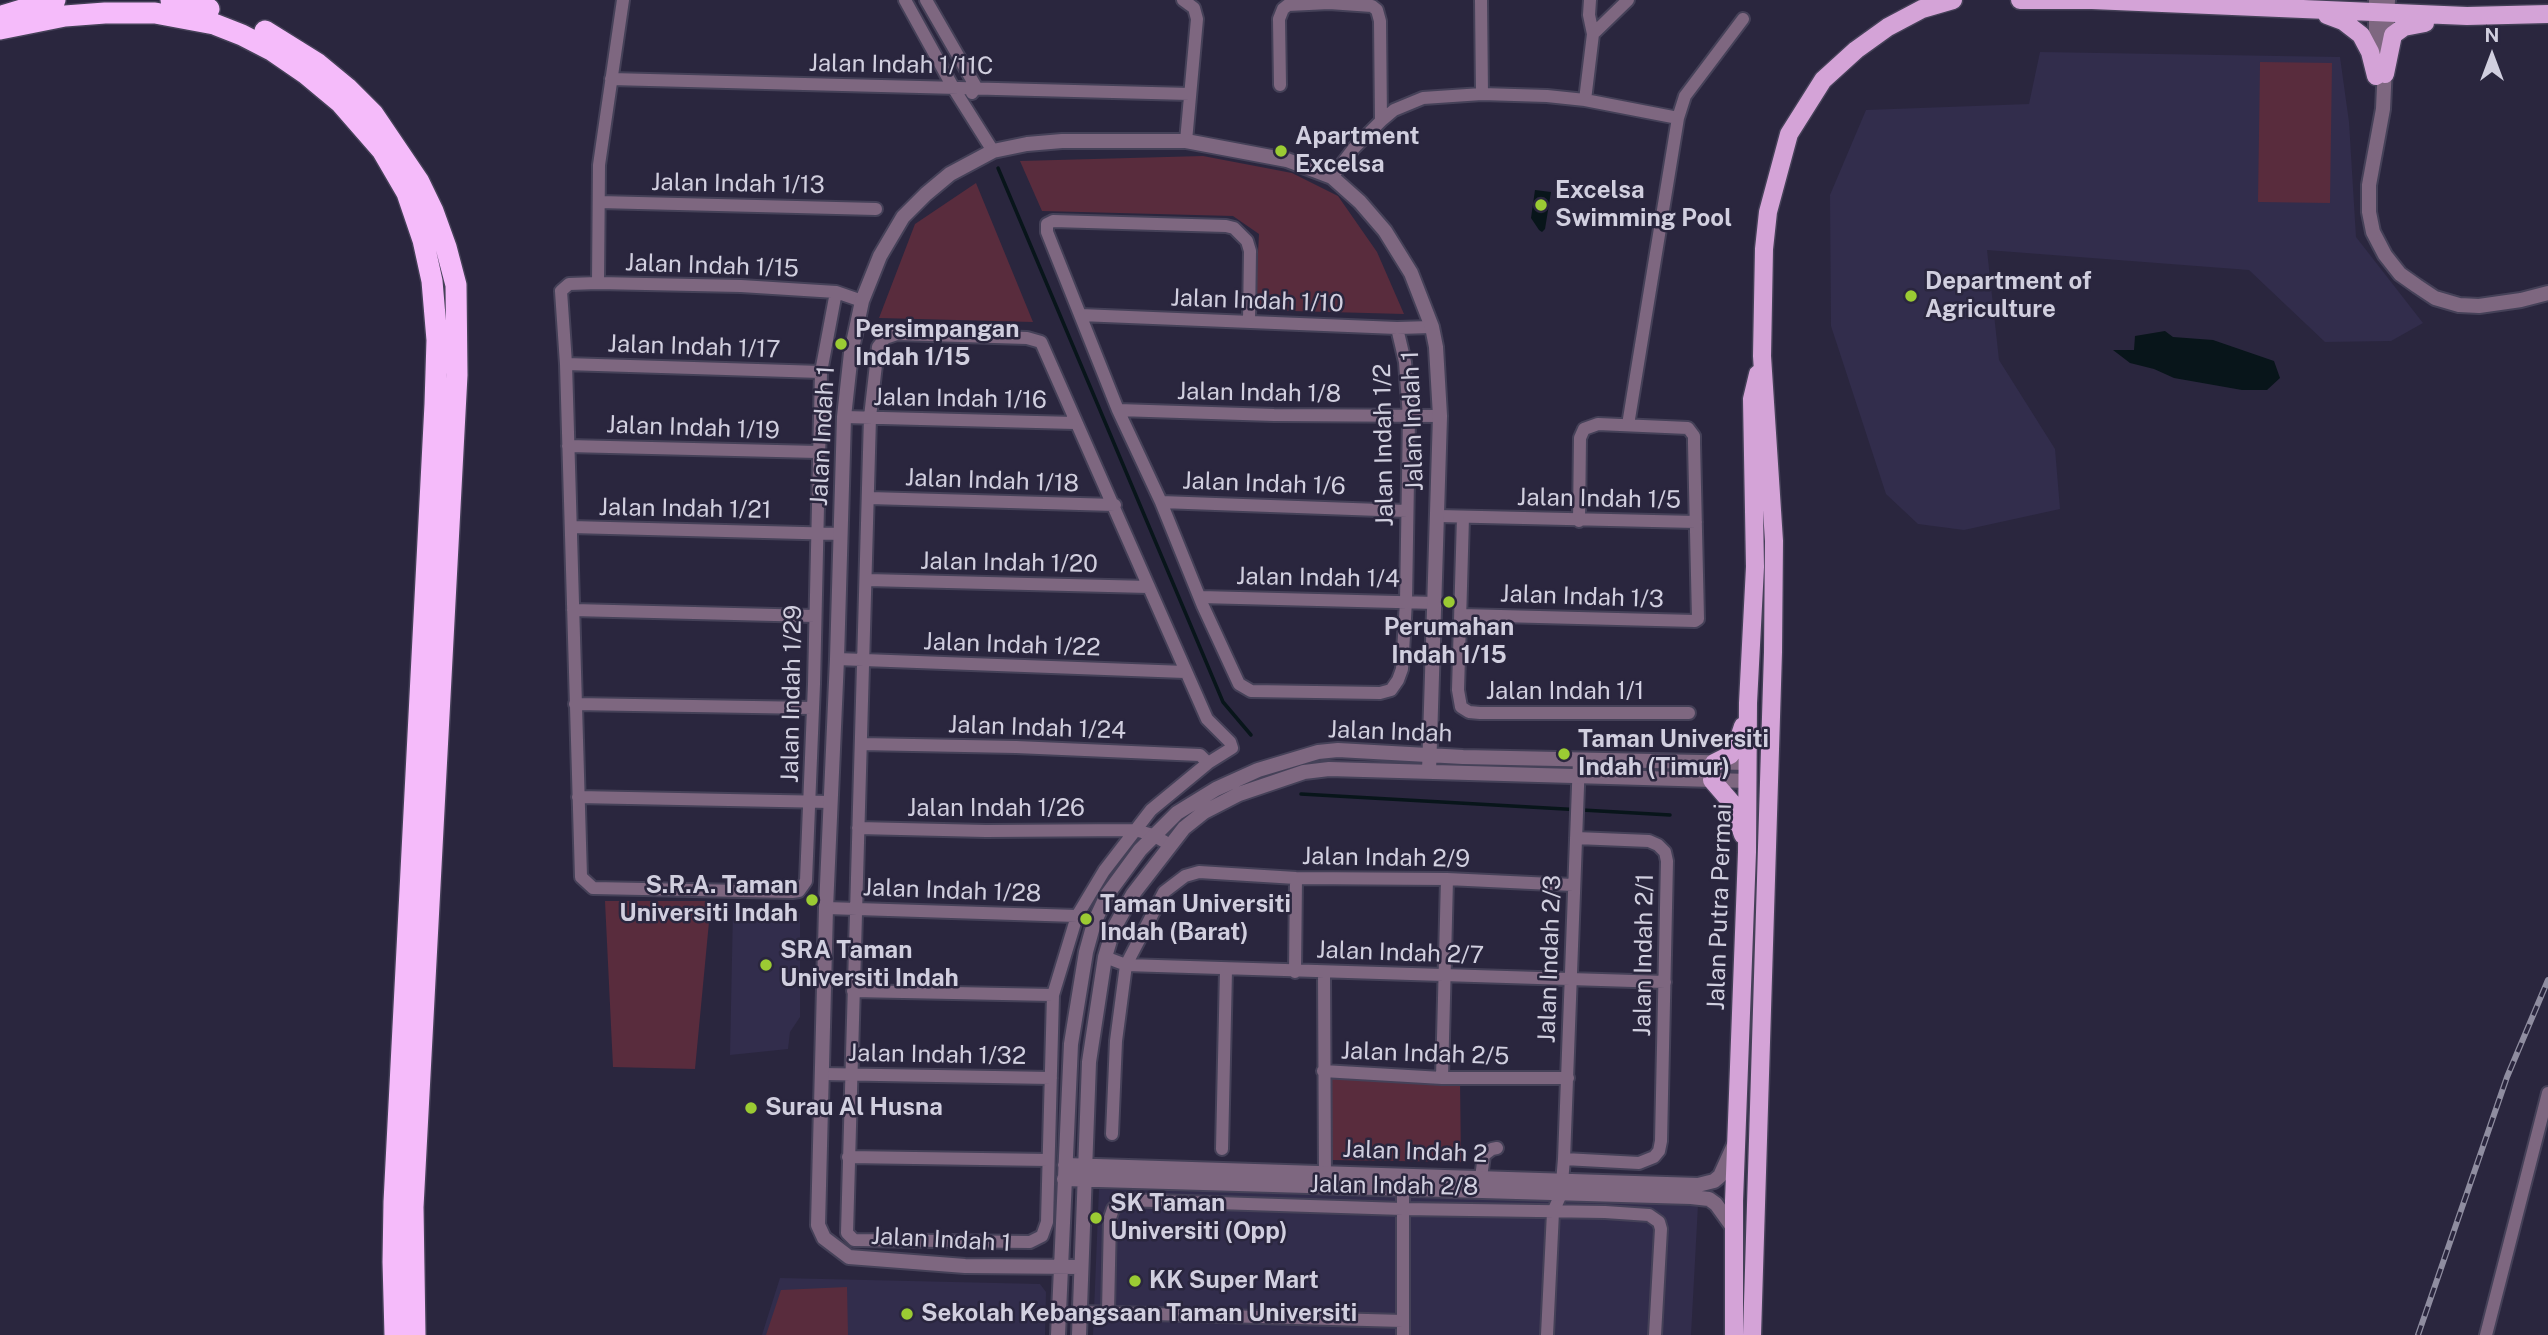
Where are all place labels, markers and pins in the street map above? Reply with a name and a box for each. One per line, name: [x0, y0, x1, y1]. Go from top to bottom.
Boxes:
place label: Apartment Excelsa: [1295, 123, 1419, 179]
marker: Apartment Excelsa: [1273, 143, 1289, 159]
place label: Excelsa Swimming Pool: [1555, 177, 1732, 233]
marker: Excelsa Swimming Pool: [1533, 197, 1549, 213]
place label: Department of Agriculture: [1925, 268, 2091, 324]
marker: Department of Agriculture: [1903, 288, 1919, 304]
place label: Persimpangan Indah 1/15: [855, 316, 1019, 372]
marker: Persimpangan Indah 1/15: [833, 336, 849, 352]
marker: Perumahan Indah 1/15: [1441, 594, 1457, 610]
place label: Perumahan Indah 1/15: [1384, 614, 1514, 670]
place label: Taman Universiti Indah (Timur): [1578, 726, 1769, 782]
marker: Taman Universiti Indah (Timur): [1556, 746, 1572, 762]
place label: S.R.A. Taman Universiti Indah: [619, 872, 798, 928]
place label: Taman Universiti Indah (Barat): [1100, 891, 1291, 947]
marker: S.R.A. Taman Universiti Indah: [804, 892, 820, 908]
marker: Taman Universiti Indah (Barat): [1078, 911, 1094, 927]
place label: SRA Taman Universiti Indah: [780, 937, 959, 993]
marker: SRA Taman Universiti Indah: [758, 957, 774, 973]
place label: Surau Al Husna: [765, 1094, 943, 1122]
marker: Surau Al Husna: [743, 1100, 759, 1116]
place label: SK Taman Universiti (Opp): [1110, 1190, 1288, 1246]
marker: SK Taman Universiti (Opp): [1088, 1210, 1104, 1226]
place label: KK Super Mart: [1149, 1267, 1319, 1295]
marker: KK Super Mart: [1127, 1273, 1143, 1289]
place label: Sekolah Kebangsaan Taman Universiti: [921, 1300, 1357, 1328]
marker: Sekolah Kebangsaan Taman Universiti: [899, 1306, 915, 1322]

